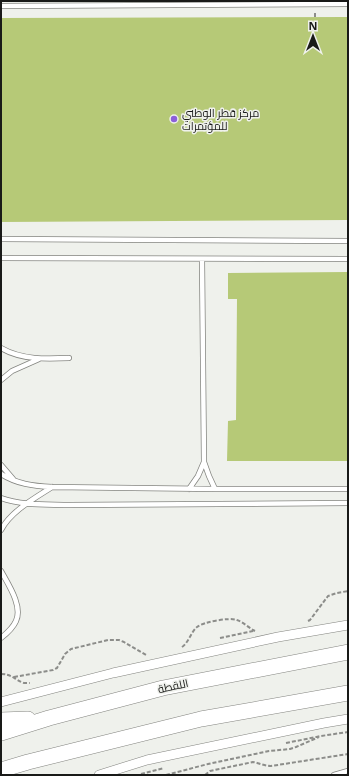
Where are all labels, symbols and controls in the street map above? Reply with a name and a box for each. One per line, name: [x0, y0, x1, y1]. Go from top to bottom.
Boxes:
north arrow: [293, 16, 333, 56]
text: N: [309, 18, 317, 33]
place label: مركز قطر الوطني للمؤتمرات: [182, 105, 259, 133]
marker: مركز قطر الوطني للمؤتمرات: [169, 114, 179, 124]
street label: اللقطة: [156, 675, 190, 696]

